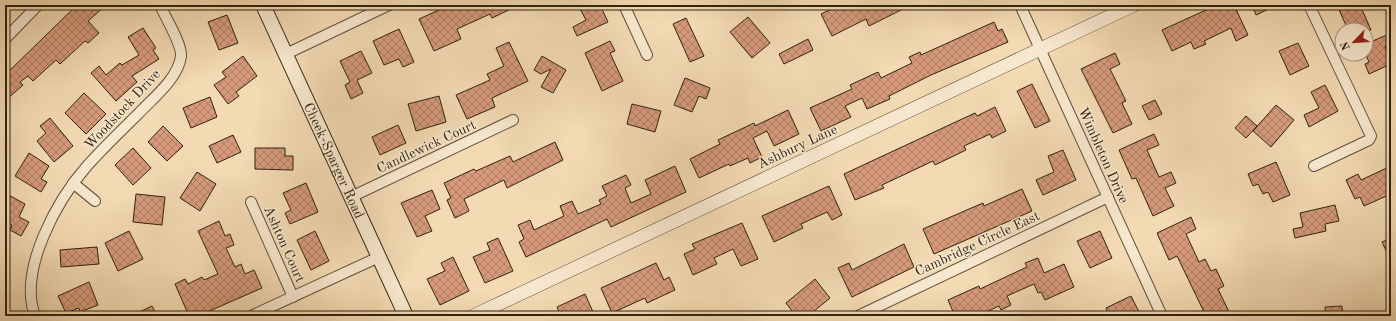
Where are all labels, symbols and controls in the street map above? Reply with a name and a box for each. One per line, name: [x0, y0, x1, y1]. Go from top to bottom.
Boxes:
north arrow: [1334, 22, 1374, 62]
text: N: [1339, 39, 1353, 52]
street label: Woodstock Drive: [82, 67, 163, 152]
street label: Cheek-Sparger Road: [301, 101, 366, 221]
street label: Wimbleton Drive: [1076, 105, 1131, 206]
street label: Candlewick Court: [375, 118, 478, 176]
street label: Ashbury Lane: [755, 122, 840, 172]
street label: Ashton Court: [261, 204, 307, 285]
street label: Cambridge Circle East: [913, 209, 1042, 279]

